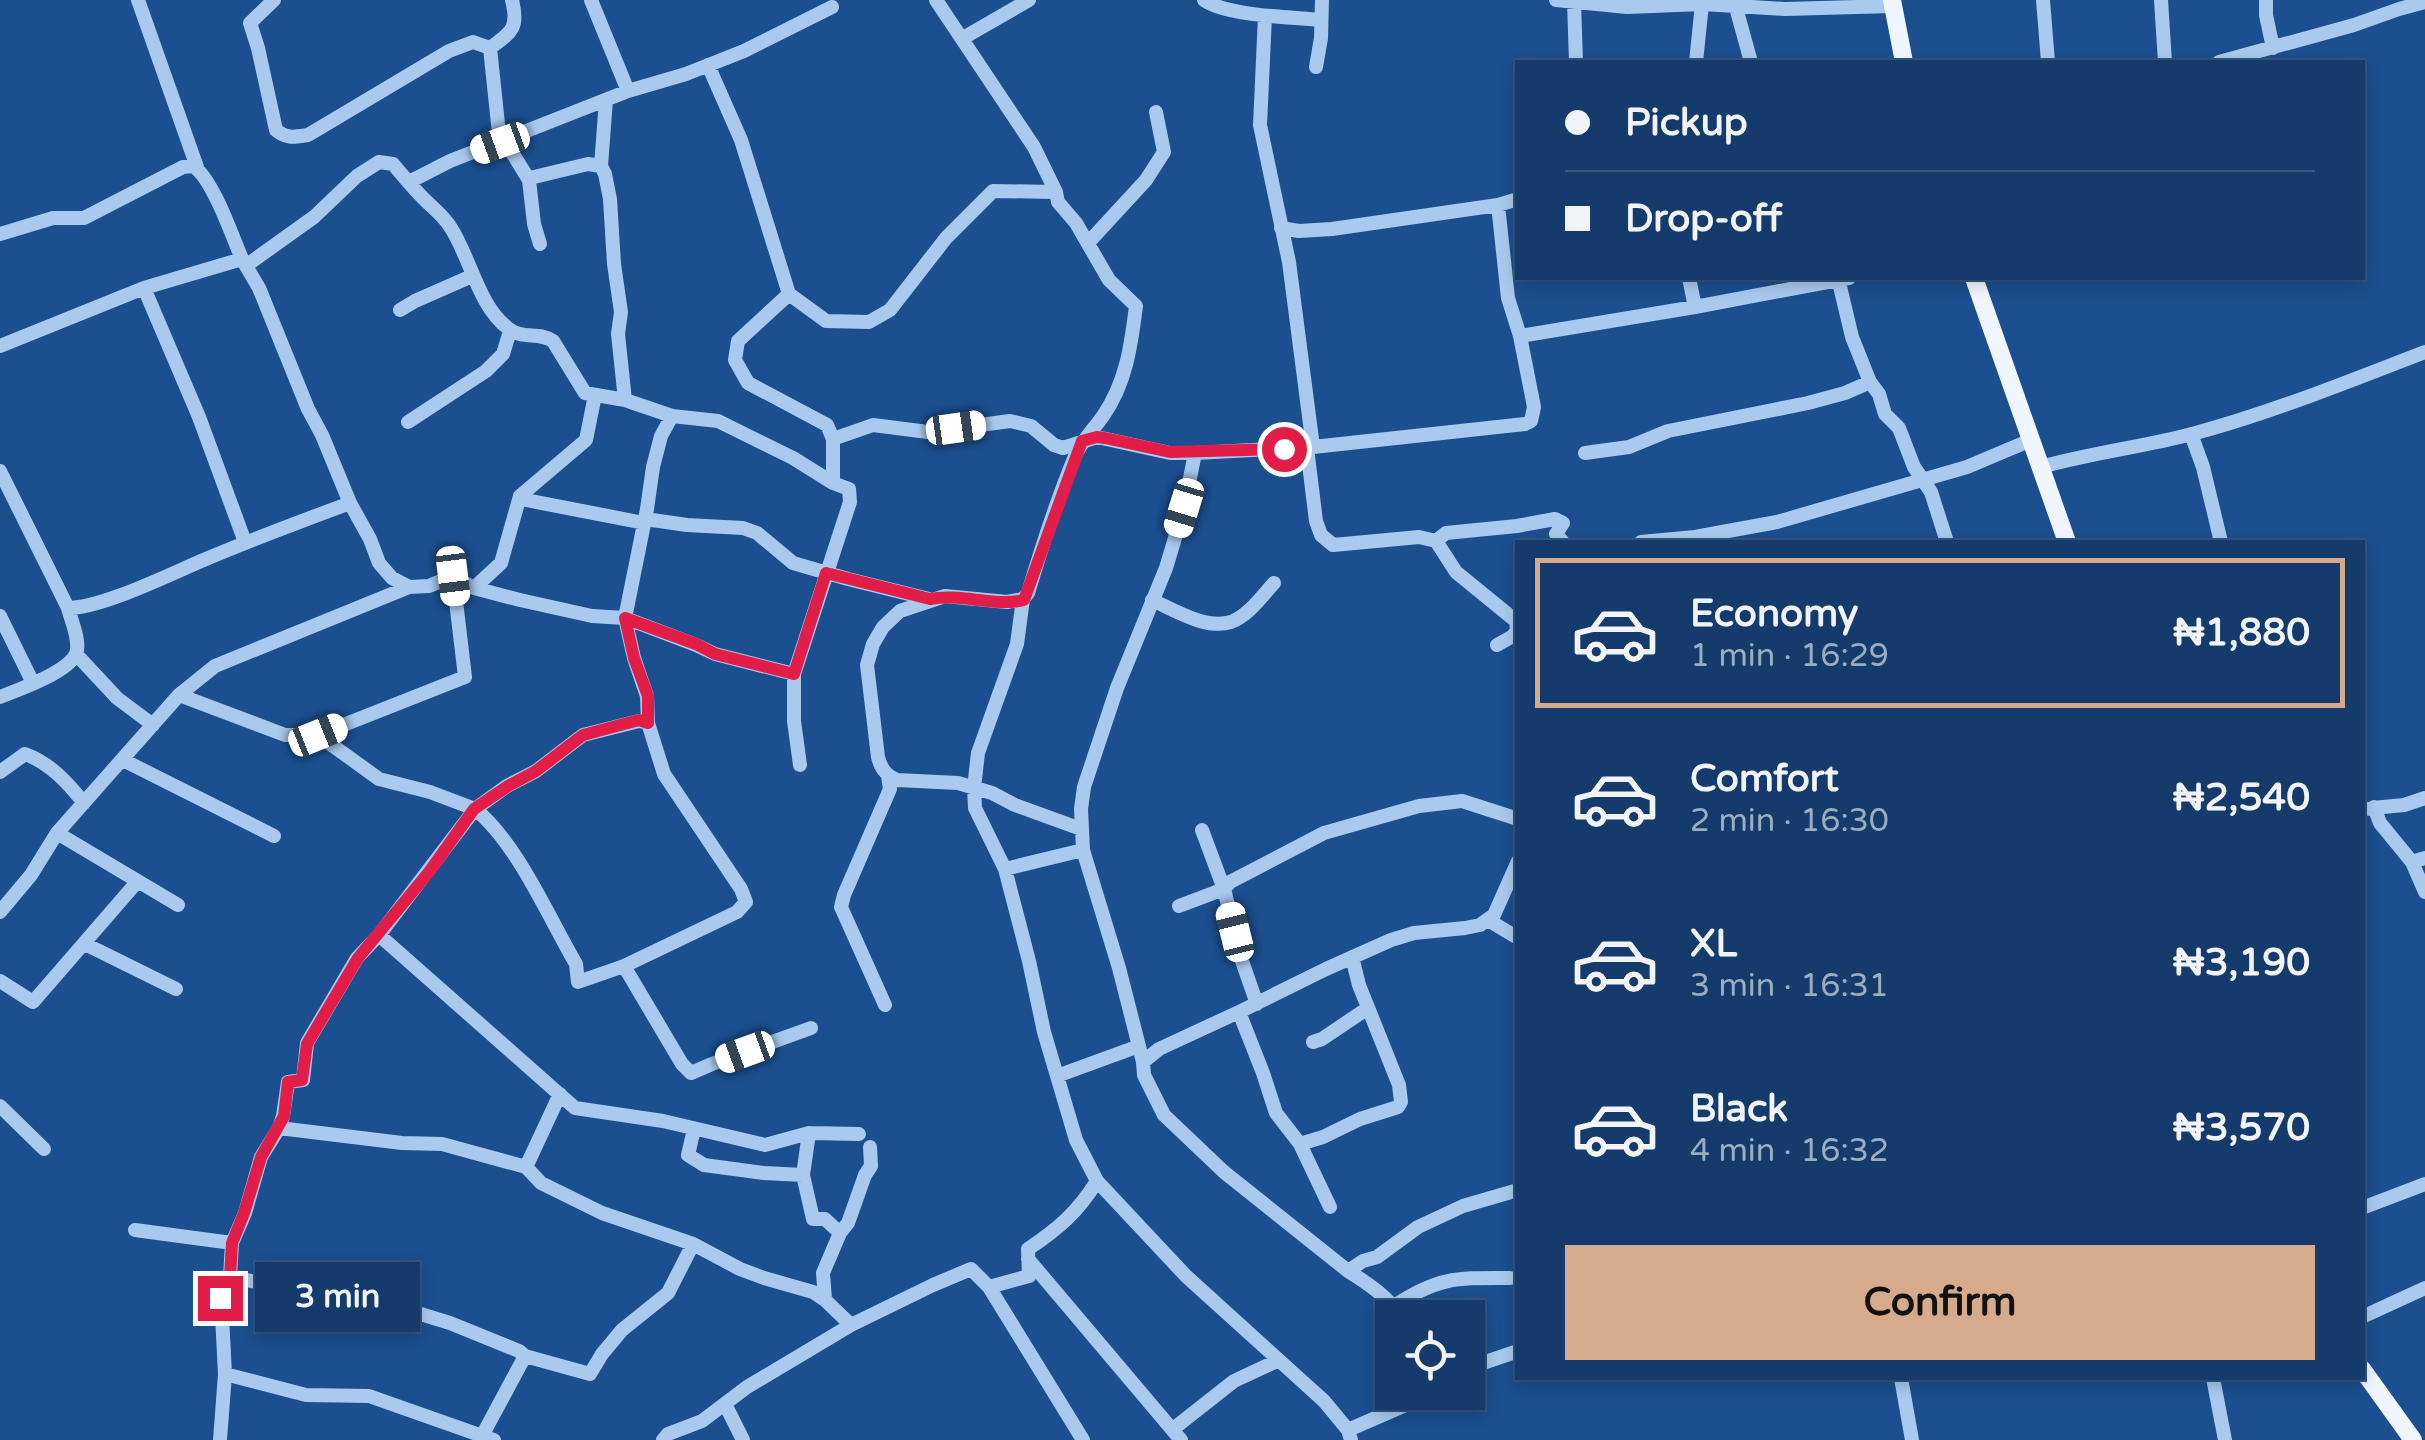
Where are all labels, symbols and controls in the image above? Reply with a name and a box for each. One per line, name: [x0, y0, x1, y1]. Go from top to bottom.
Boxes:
text: Pickup: [1625, 100, 1748, 146]
car: [467, 119, 533, 167]
text: Drop-off: [1625, 196, 1782, 242]
car: [924, 409, 988, 447]
route start: [1262, 427, 1307, 472]
car: [1161, 475, 1207, 541]
car: [434, 544, 472, 608]
icon: car: [1570, 588, 1660, 678]
text: Economy: [1690, 591, 1858, 637]
text: ₦1,880: [2173, 610, 2310, 656]
text: 1 min · 16:29: [1690, 637, 1889, 675]
car: [285, 710, 351, 760]
icon: car: [1570, 753, 1660, 843]
text: Comfort: [1690, 756, 1839, 802]
text: ₦2,540: [2173, 775, 2310, 821]
text: 2 min · 16:30: [1690, 802, 1889, 840]
car: [1213, 899, 1257, 965]
icon: car: [1570, 918, 1660, 1008]
text: XL: [1690, 921, 1737, 967]
text: ₦3,190: [2173, 940, 2310, 986]
text: 3 min · 16:31: [1690, 967, 1889, 1005]
car: [712, 1028, 778, 1076]
icon: car: [1570, 1083, 1660, 1173]
text: Black: [1690, 1086, 1788, 1132]
text: ₦3,570: [2173, 1105, 2310, 1151]
text: 4 min · 16:32: [1690, 1132, 1889, 1170]
button: Confirm: [1565, 1245, 2315, 1360]
callout: 3 min: [255, 1263, 420, 1333]
route end: [198, 1276, 243, 1321]
text: 3 min: [295, 1278, 380, 1316]
map controls: [1375, 1300, 1485, 1410]
button: locate: [1375, 1300, 1485, 1410]

